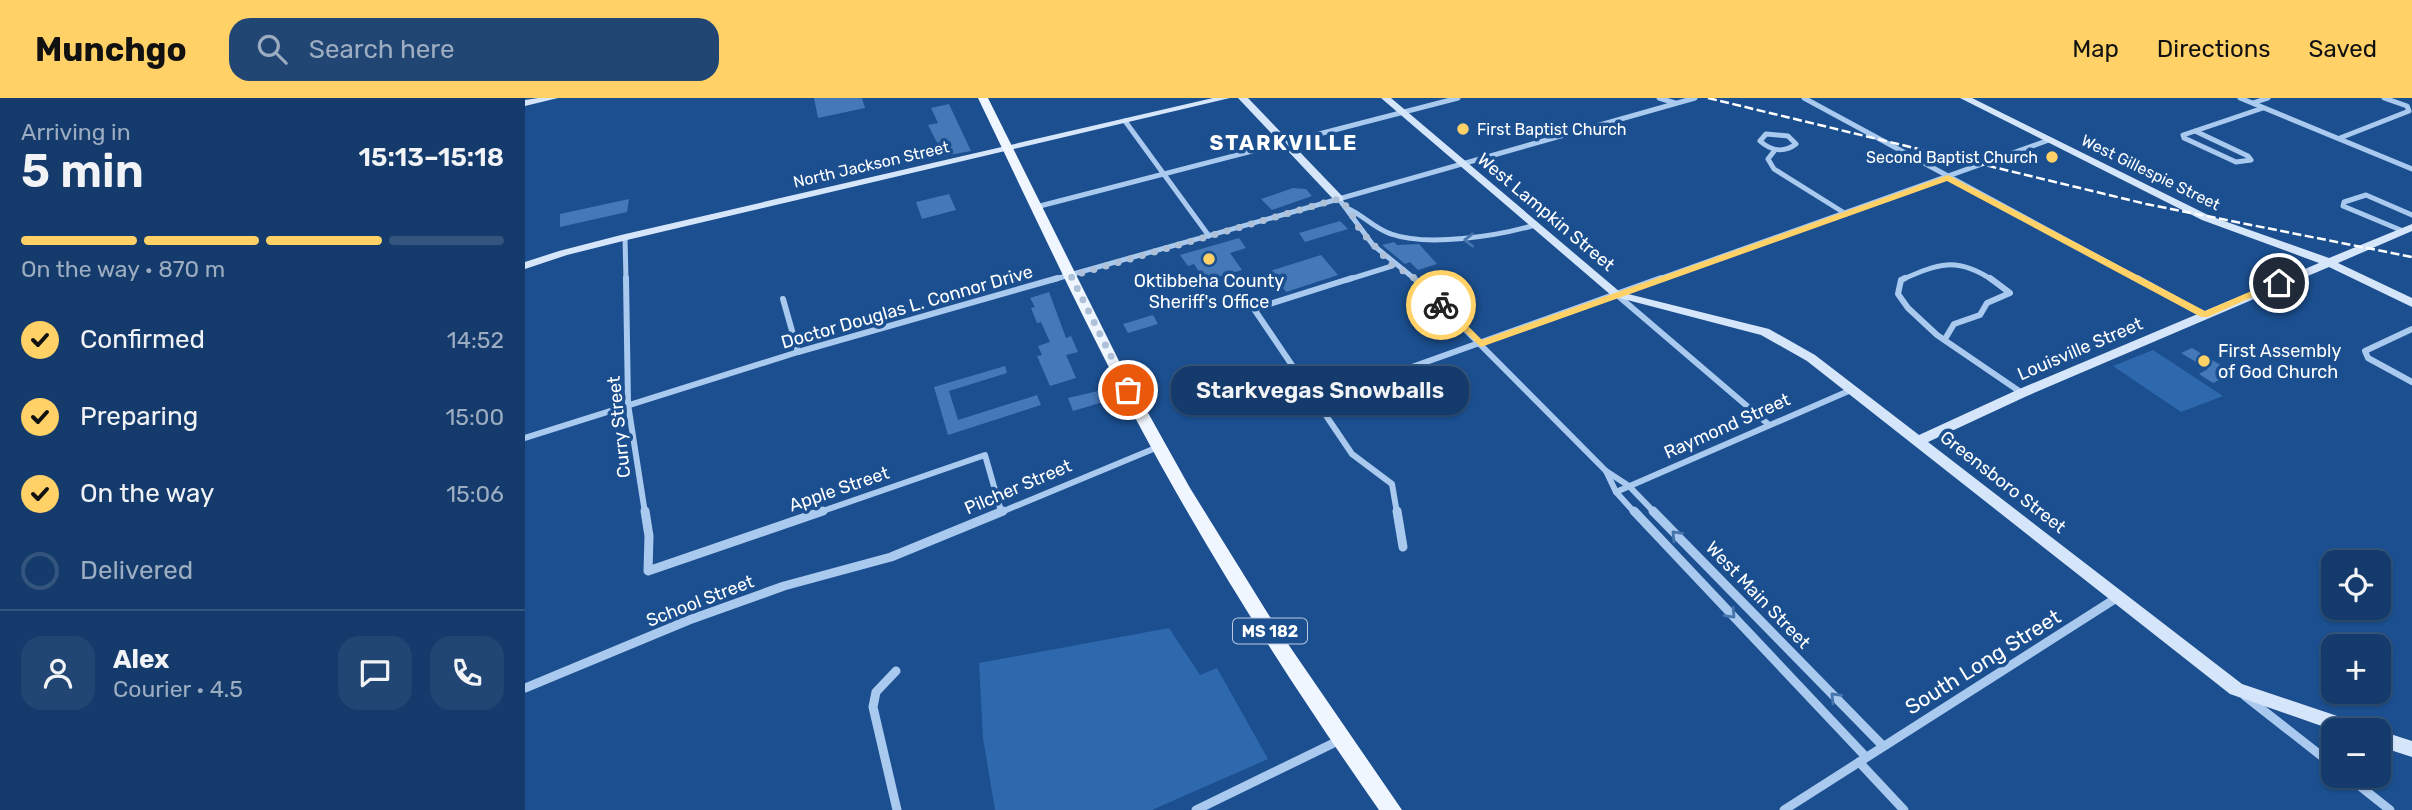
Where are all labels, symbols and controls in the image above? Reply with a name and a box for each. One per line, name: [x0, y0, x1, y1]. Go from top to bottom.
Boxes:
search box: [229, 18, 719, 81]
text: Munchgo: [35, 30, 187, 69]
icon: search: [253, 30, 291, 68]
text: Search here: [309, 34, 455, 65]
text: Map: [2072, 35, 2119, 63]
text: Directions: [2157, 35, 2270, 63]
text: Saved: [2308, 35, 2377, 63]
text: Arriving in: [21, 118, 131, 146]
place label: First Baptist Church: [1477, 120, 1627, 139]
marker: First Baptist Church: [1455, 121, 1471, 137]
district label: STARKVILLE: [1210, 130, 1358, 155]
street label: West Gillespie Street: [2078, 131, 2223, 214]
street label: North Jackson Street: [791, 137, 951, 192]
text: 15:13–15:18: [359, 142, 504, 173]
text: 5 min: [21, 144, 144, 199]
street label: West Lampkin Street: [1473, 148, 1619, 276]
place label: Second Baptist Church: [1866, 148, 2038, 167]
marker: Second Baptist Church: [2044, 149, 2060, 165]
one-way arrow: [1463, 232, 1474, 248]
marker: Oktibbeha County Sheriff's Office: [1201, 251, 1217, 267]
pin: [2249, 253, 2309, 313]
text: On the way · 870 m: [21, 255, 225, 283]
street label: Doctor Douglas L. Connor Drive: [779, 260, 1035, 354]
icon: home: [2260, 264, 2298, 302]
place label: Oktibbeha County Sheriff's Office: [1134, 270, 1284, 313]
courier: [1406, 270, 1476, 340]
icon: bike: [1422, 286, 1460, 324]
street label: Louisville Street: [2014, 313, 2146, 385]
icon: check: [21, 321, 59, 359]
text: Confirmed: [80, 324, 205, 355]
text: 14:52: [447, 326, 504, 354]
place label: First Assembly of God Church: [2218, 340, 2341, 383]
marker: First Assembly of God Church: [2196, 353, 2212, 369]
pin: [1098, 360, 1158, 420]
callout: Starkvegas Snowballs: [1170, 366, 1467, 414]
icon: bag: [1109, 371, 1147, 409]
street label: Curry Street: [603, 375, 635, 479]
text: Starkvegas Snowballs: [1196, 376, 1444, 404]
street label: Raymond Street: [1660, 388, 1794, 464]
icon: check: [21, 398, 59, 436]
text: Preparing: [80, 401, 198, 432]
text: 15:00: [445, 403, 504, 431]
street label: Greensboro Street: [1936, 426, 2070, 538]
street label: Pilcher Street: [961, 455, 1075, 519]
street label: Apple Street: [786, 462, 892, 516]
icon: check: [21, 475, 59, 513]
text: On the way: [80, 478, 214, 509]
text: 15:06: [446, 480, 504, 508]
one-way arrow: [1672, 530, 1685, 543]
street label: West Main Street: [1701, 537, 1815, 653]
map controls: [2321, 550, 2391, 788]
button: locate: [2321, 550, 2391, 620]
text: Delivered: [80, 555, 193, 586]
street label: School Street: [643, 570, 757, 632]
street label: South Long Street: [1900, 604, 2065, 720]
one-way arrow: [1723, 606, 1735, 619]
road number: MS 182: [1233, 618, 1307, 644]
button: +: [2321, 634, 2391, 704]
button: person: [21, 636, 95, 710]
button: chat: [338, 636, 412, 710]
button: phone: [430, 636, 504, 710]
text: Alex: [113, 644, 169, 675]
text: Courier · 4.5: [113, 675, 243, 703]
one-way arrow: [1831, 692, 1844, 705]
button: −: [2321, 718, 2391, 788]

